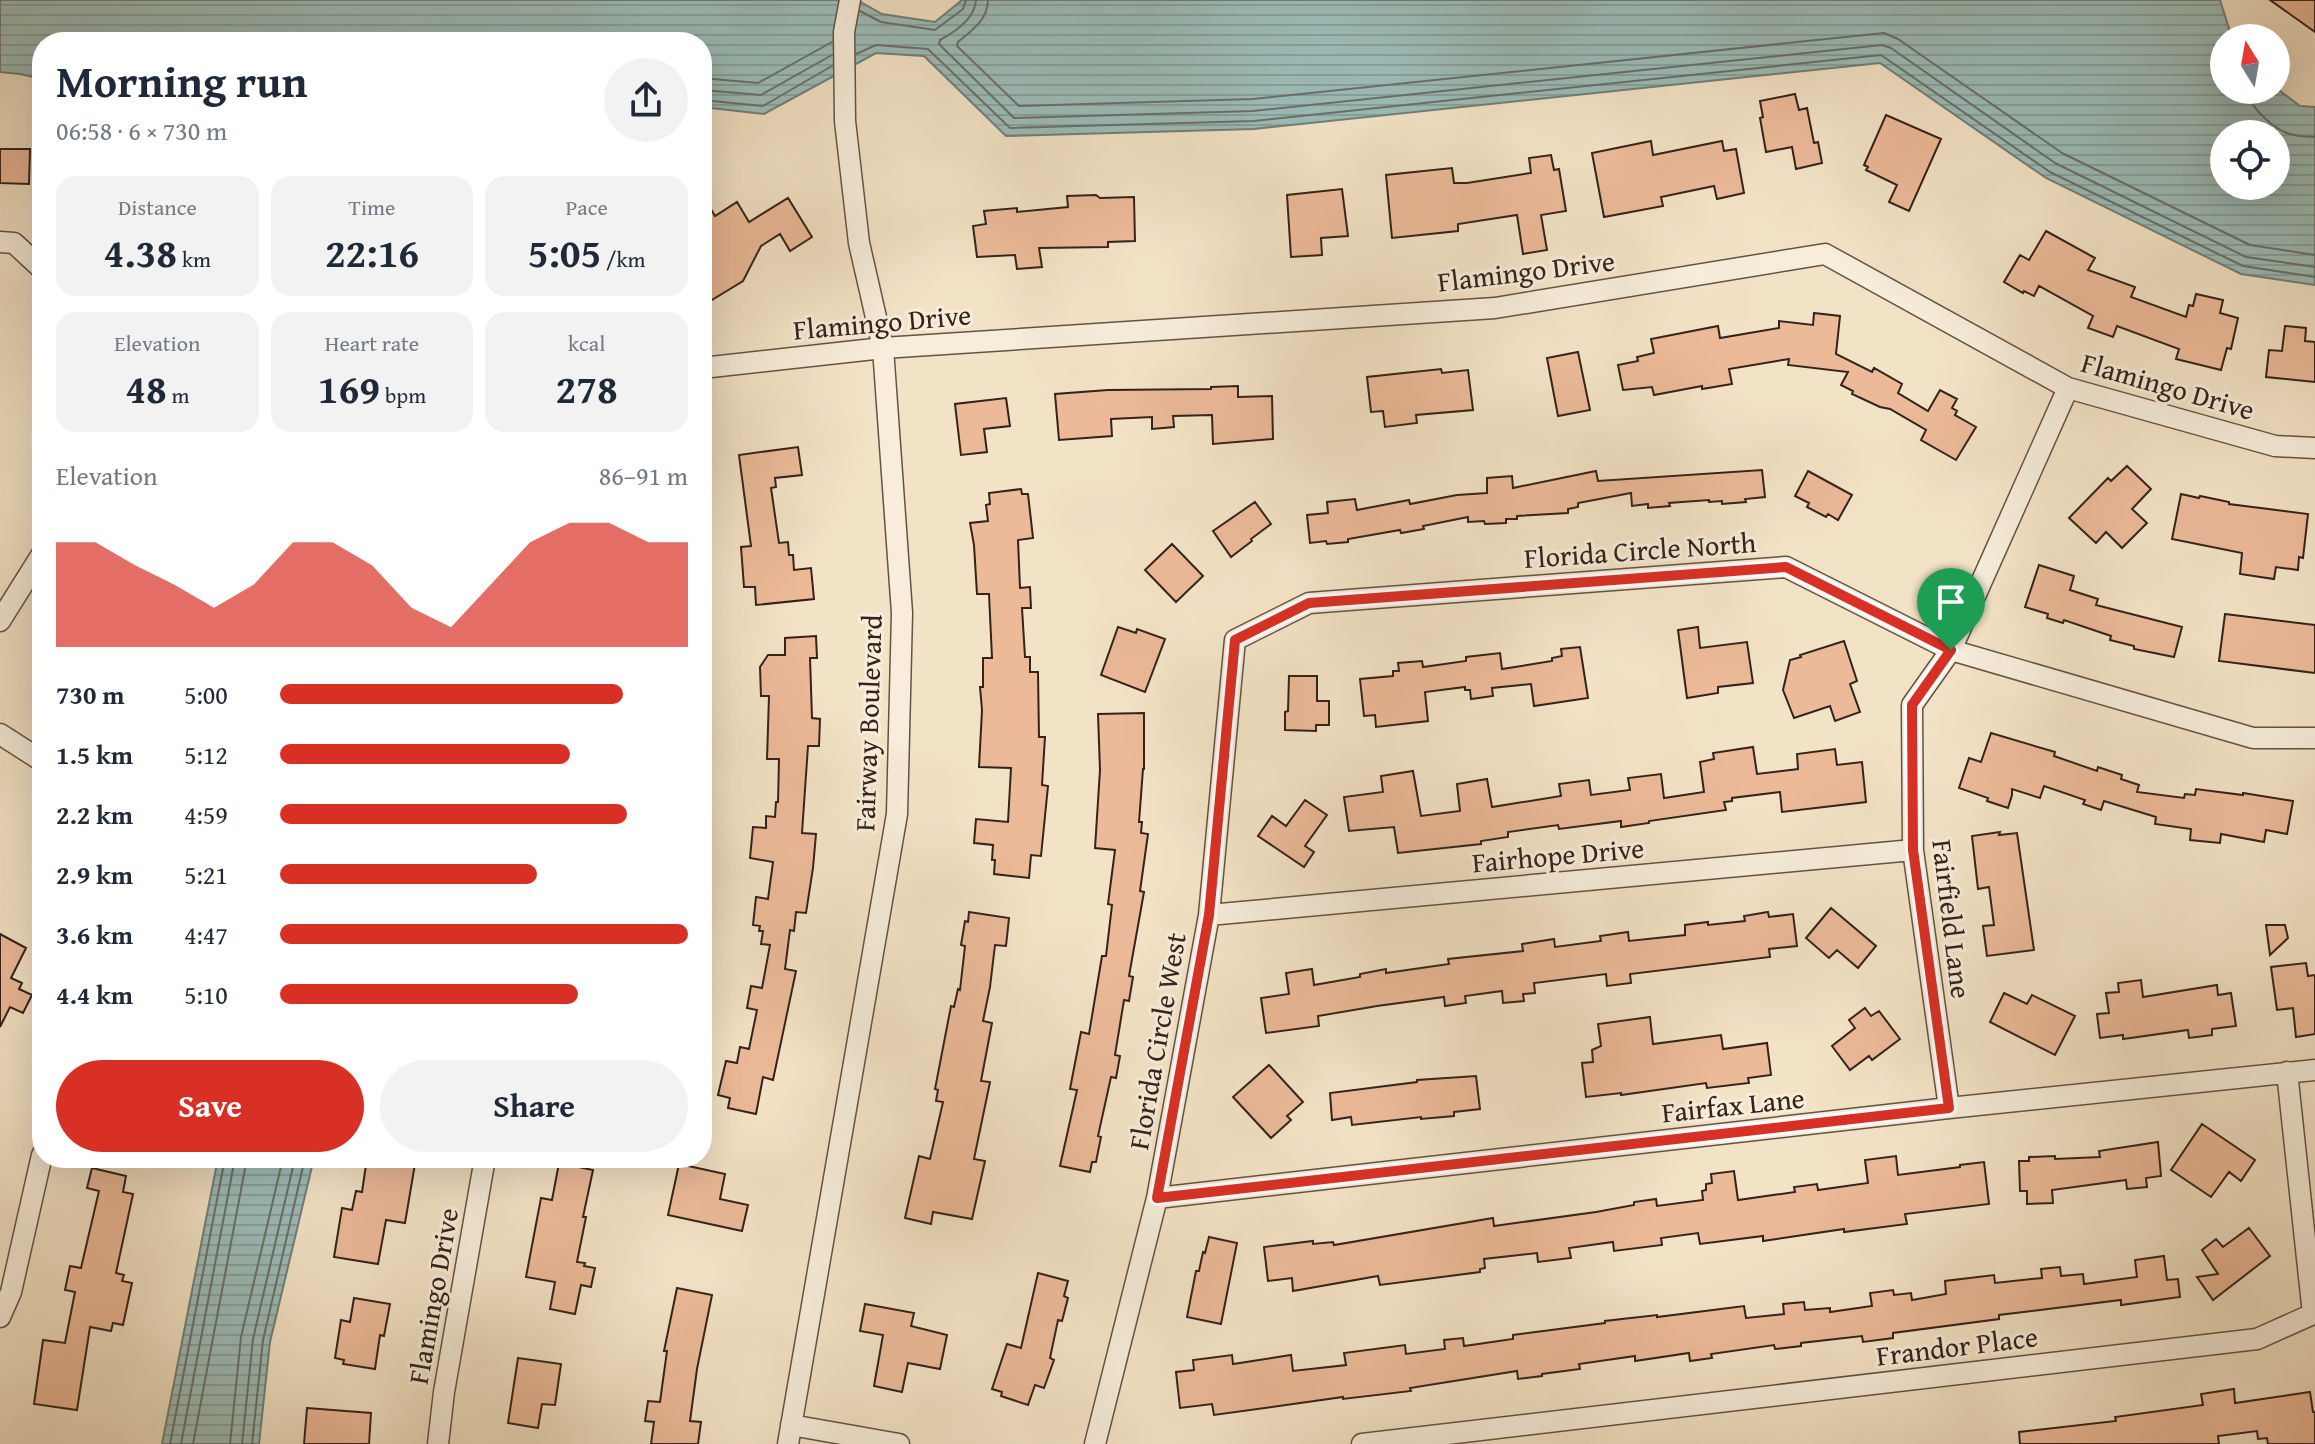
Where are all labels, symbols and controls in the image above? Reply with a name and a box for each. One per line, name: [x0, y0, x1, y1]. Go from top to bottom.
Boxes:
north arrow: [2210, 24, 2290, 104]
map controls: [2210, 24, 2290, 200]
text: Morning run: [56, 49, 307, 113]
button: share: [604, 58, 688, 142]
text: 06:58 · 6 × 730 m: [56, 111, 227, 150]
button: locate: [2210, 120, 2290, 200]
text: Distance: [118, 191, 197, 223]
text: Time: [349, 191, 395, 223]
text: Pace: [566, 191, 608, 223]
text: 4.38: [104, 223, 177, 282]
text: 22:16: [325, 223, 419, 282]
text: 5:05: [528, 223, 601, 282]
street label: Flamingo Drive: [1435, 239, 1617, 302]
text: km: [177, 243, 211, 275]
text: /km: [601, 243, 646, 275]
street label: Flamingo Drive: [791, 293, 973, 350]
text: Elevation: [114, 327, 200, 359]
text: Heart rate: [325, 327, 419, 359]
text: kcal: [568, 327, 605, 359]
street label: Flamingo Drive: [2077, 341, 2260, 430]
text: 48: [125, 359, 167, 418]
text: 169: [318, 359, 380, 418]
text: 278: [556, 359, 618, 418]
text: m: [167, 379, 189, 411]
text: bpm: [380, 379, 426, 411]
text: Elevation: [56, 456, 158, 495]
text: 86–91 m: [599, 456, 688, 495]
street label: Florida Circle North: [1522, 521, 1758, 578]
pin: [1917, 568, 1985, 650]
icon: arrive: [1929, 580, 1973, 624]
street label: Fairway Boulevard: [843, 614, 892, 832]
text: 730 m: [56, 675, 124, 714]
text: 5:00: [184, 675, 228, 714]
text: 1.5 km: [56, 735, 133, 774]
text: 5:12: [184, 735, 228, 774]
text: 2.2 km: [56, 795, 133, 834]
text: 4:59: [184, 795, 228, 834]
street label: Fairhope Drive: [1470, 827, 1646, 882]
street label: Fairfield Lane: [1922, 837, 1983, 1001]
text: 2.9 km: [56, 855, 133, 894]
text: 5:21: [184, 855, 228, 894]
text: 3.6 km: [56, 915, 133, 954]
text: 4:47: [184, 915, 228, 954]
street label: Florida Circle West: [1117, 929, 1196, 1153]
text: 4.4 km: [56, 975, 133, 1014]
text: 5:10: [184, 975, 228, 1014]
button: Save: [56, 1060, 364, 1152]
button: Share: [380, 1060, 688, 1152]
street label: Fairfax Lane: [1659, 1077, 1806, 1132]
street label: Flamingo Drive: [397, 1204, 468, 1387]
street label: Frandor Place: [1874, 1315, 2040, 1376]

